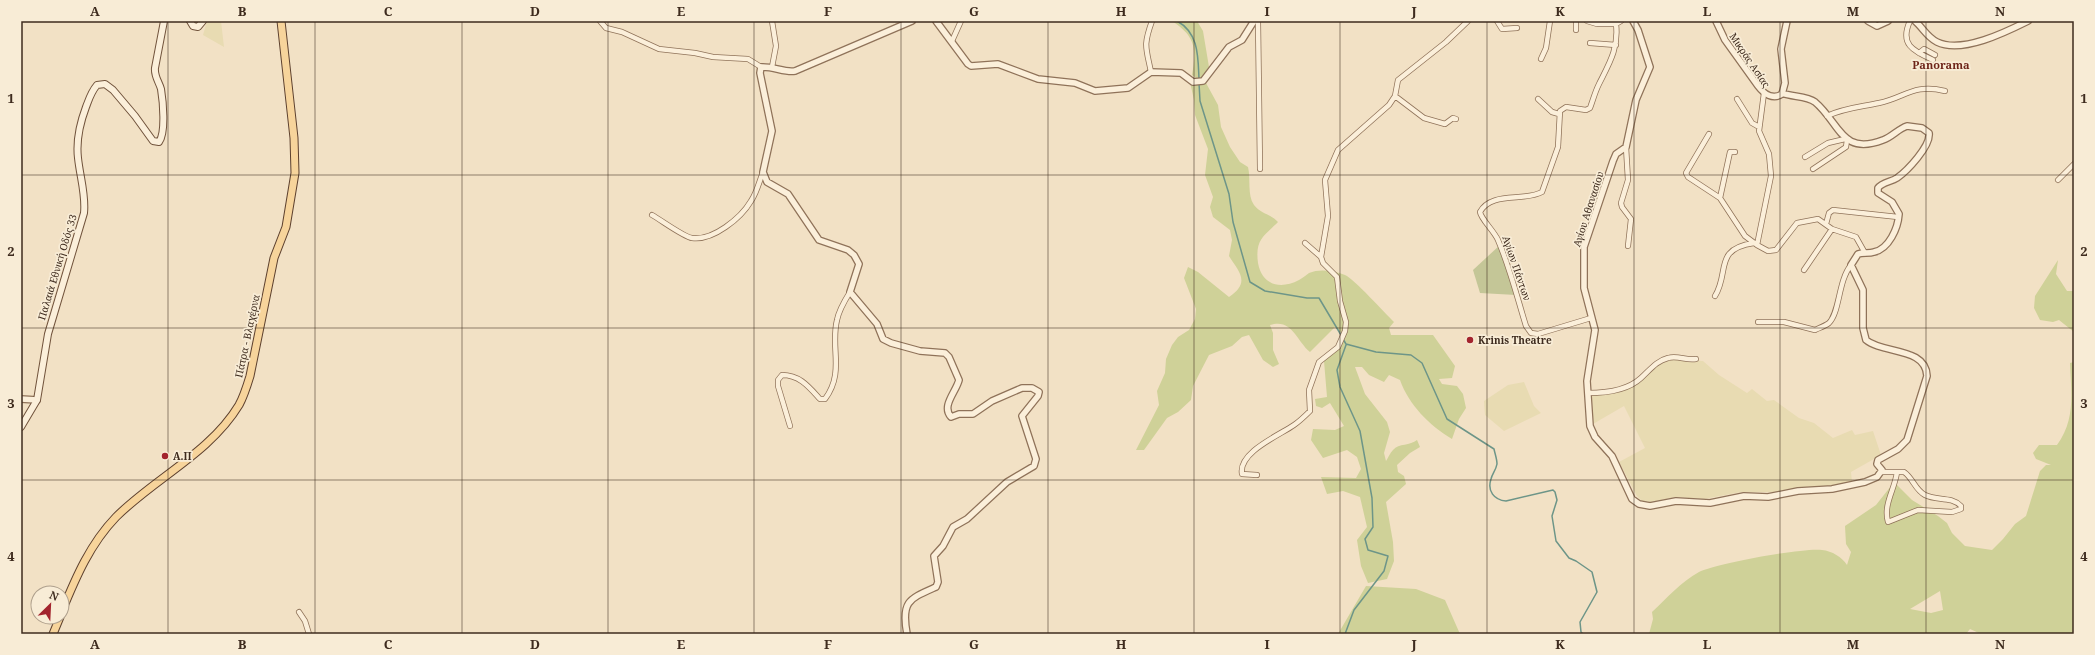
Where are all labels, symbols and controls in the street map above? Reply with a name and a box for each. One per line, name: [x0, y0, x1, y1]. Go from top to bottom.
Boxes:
text: A: [90, 2, 100, 20]
text: B: [238, 2, 247, 20]
text: C: [384, 2, 393, 20]
text: D: [530, 2, 540, 20]
text: E: [677, 2, 686, 20]
text: F: [824, 2, 832, 20]
text: G: [969, 2, 979, 20]
text: H: [1116, 2, 1127, 20]
text: I: [1264, 2, 1270, 20]
text: J: [1410, 2, 1417, 20]
text: K: [1555, 2, 1565, 20]
text: L: [1703, 2, 1712, 20]
text: M: [1847, 2, 1860, 20]
text: N: [1995, 2, 2006, 20]
street label: Μικράς Ασίας: [1726, 30, 1774, 90]
district label: Panorama: [1912, 57, 1970, 72]
text: 1: [7, 89, 15, 107]
text: 1: [2080, 89, 2088, 107]
street label: Αγίου Αθανασίου: [1569, 170, 1607, 248]
street label: Παλαιά Εθνική Οδός 33: [34, 212, 80, 322]
street label: Αγίων Πάντων: [1499, 234, 1535, 302]
text: 2: [7, 242, 15, 260]
text: 2: [2080, 242, 2088, 260]
street label: Πάτρα - Βλαχέρνα: [231, 293, 263, 379]
place label: Krinis Theatre: [1478, 333, 1552, 347]
marker: Krinis Theatre: [1465, 335, 1475, 345]
text: 3: [7, 394, 15, 412]
text: 3: [2080, 394, 2088, 412]
place label: Α.Π: [173, 449, 192, 463]
marker: Α.Π: [160, 451, 170, 461]
text: 4: [7, 547, 15, 565]
text: 4: [2080, 547, 2088, 565]
north arrow: [30, 585, 70, 625]
text: N: [47, 587, 62, 604]
text: A: [90, 635, 100, 653]
text: B: [238, 635, 247, 653]
text: C: [384, 635, 393, 653]
text: D: [530, 635, 540, 653]
text: E: [677, 635, 686, 653]
text: F: [824, 635, 832, 653]
text: G: [969, 635, 979, 653]
text: H: [1116, 635, 1127, 653]
text: I: [1264, 635, 1270, 653]
text: J: [1410, 635, 1417, 653]
text: K: [1555, 635, 1565, 653]
text: L: [1703, 635, 1712, 653]
text: M: [1847, 635, 1860, 653]
text: N: [1995, 635, 2006, 653]

